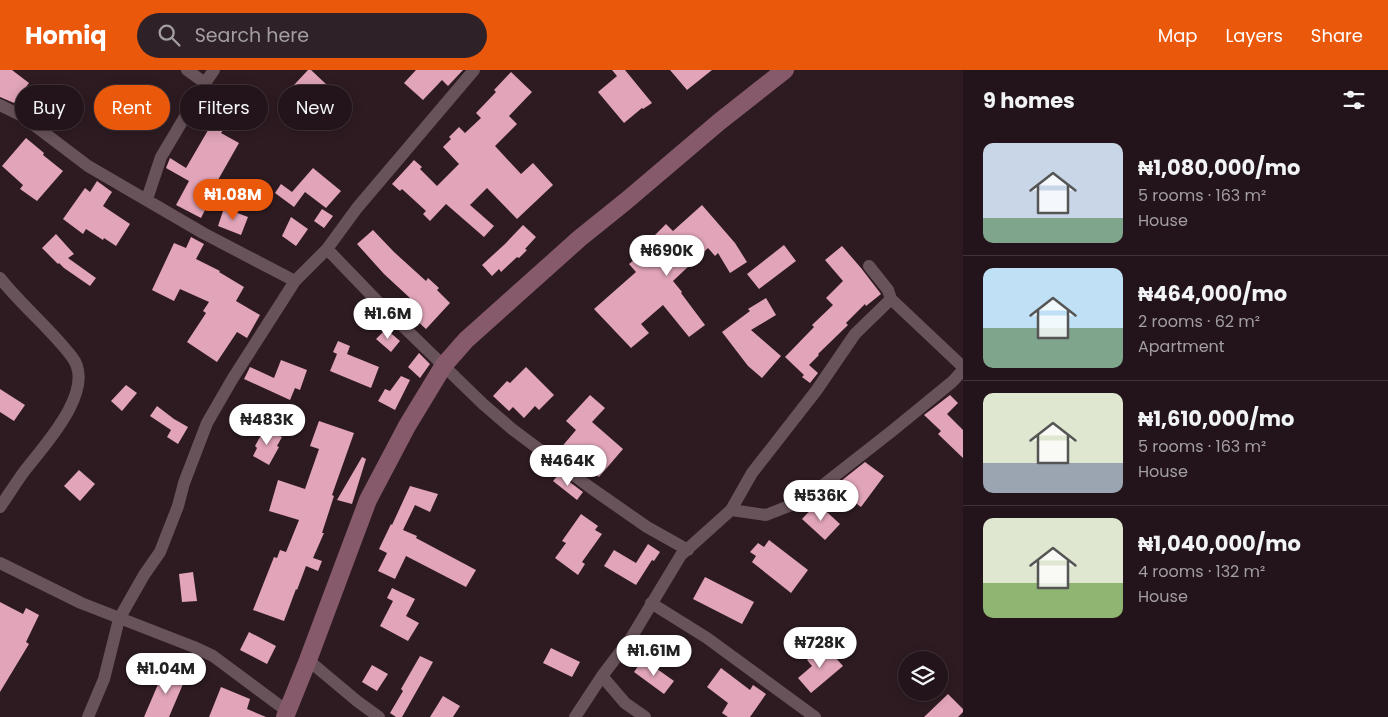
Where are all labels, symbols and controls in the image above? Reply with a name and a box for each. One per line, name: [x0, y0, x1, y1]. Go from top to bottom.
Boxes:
search box: [137, 13, 487, 58]
text: Homiq: [25, 19, 107, 52]
icon: search: [155, 21, 183, 49]
text: Search here: [195, 22, 309, 49]
text: Map: [1158, 23, 1198, 48]
text: Layers: [1226, 23, 1283, 48]
text: Share: [1311, 23, 1363, 48]
chip: Buy: [15, 85, 84, 130]
chip: Rent: [94, 85, 170, 130]
chip: Filters: [180, 85, 268, 130]
chip: New: [278, 85, 352, 130]
text: 9 homes: [983, 86, 1075, 115]
icon: filters: [1340, 86, 1368, 114]
text: ₦1,080,000/mo: [1138, 153, 1300, 182]
icon: home: [1023, 163, 1083, 223]
pin: ₦1.08M: [192, 178, 274, 221]
text: ₦1.08M: [204, 183, 262, 206]
text: 5 rooms · 163 m²: [1138, 184, 1266, 207]
text: House: [1138, 209, 1188, 232]
pin: ₦690K: [632, 234, 702, 277]
text: ₦690K: [640, 239, 694, 262]
text: ₦464,000/mo: [1138, 279, 1287, 308]
icon: home: [1023, 288, 1083, 348]
pin: ₦1.6M: [353, 298, 423, 340]
text: ₦1.6M: [365, 302, 411, 325]
text: 2 rooms · 62 m²: [1138, 310, 1260, 333]
text: Apartment: [1138, 335, 1225, 358]
pin: ₦483K: [232, 404, 302, 446]
text: ₦1,610,000/mo: [1138, 404, 1294, 433]
text: ₦483K: [240, 408, 294, 431]
icon: home: [1023, 413, 1083, 473]
text: 5 rooms · 163 m²: [1138, 435, 1266, 458]
pin: ₦464K: [533, 444, 603, 487]
text: ₦464K: [541, 449, 595, 472]
text: House: [1138, 460, 1188, 483]
pin: ₦536K: [786, 480, 856, 522]
text: ₦536K: [795, 484, 847, 507]
text: ₦1,040,000/mo: [1138, 529, 1301, 558]
icon: home: [1023, 538, 1083, 598]
text: 4 rooms · 132 m²: [1138, 560, 1265, 583]
text: House: [1138, 585, 1188, 608]
pin: ₦728K: [785, 626, 855, 669]
text: ₦728K: [795, 631, 845, 654]
pin: ₦1.61M: [613, 634, 695, 677]
text: ₦1.61M: [628, 639, 680, 662]
map controls: [898, 651, 948, 701]
button: layers: [898, 651, 948, 701]
pin: ₦1.04M: [125, 652, 207, 695]
text: ₦1.04M: [137, 657, 195, 680]

